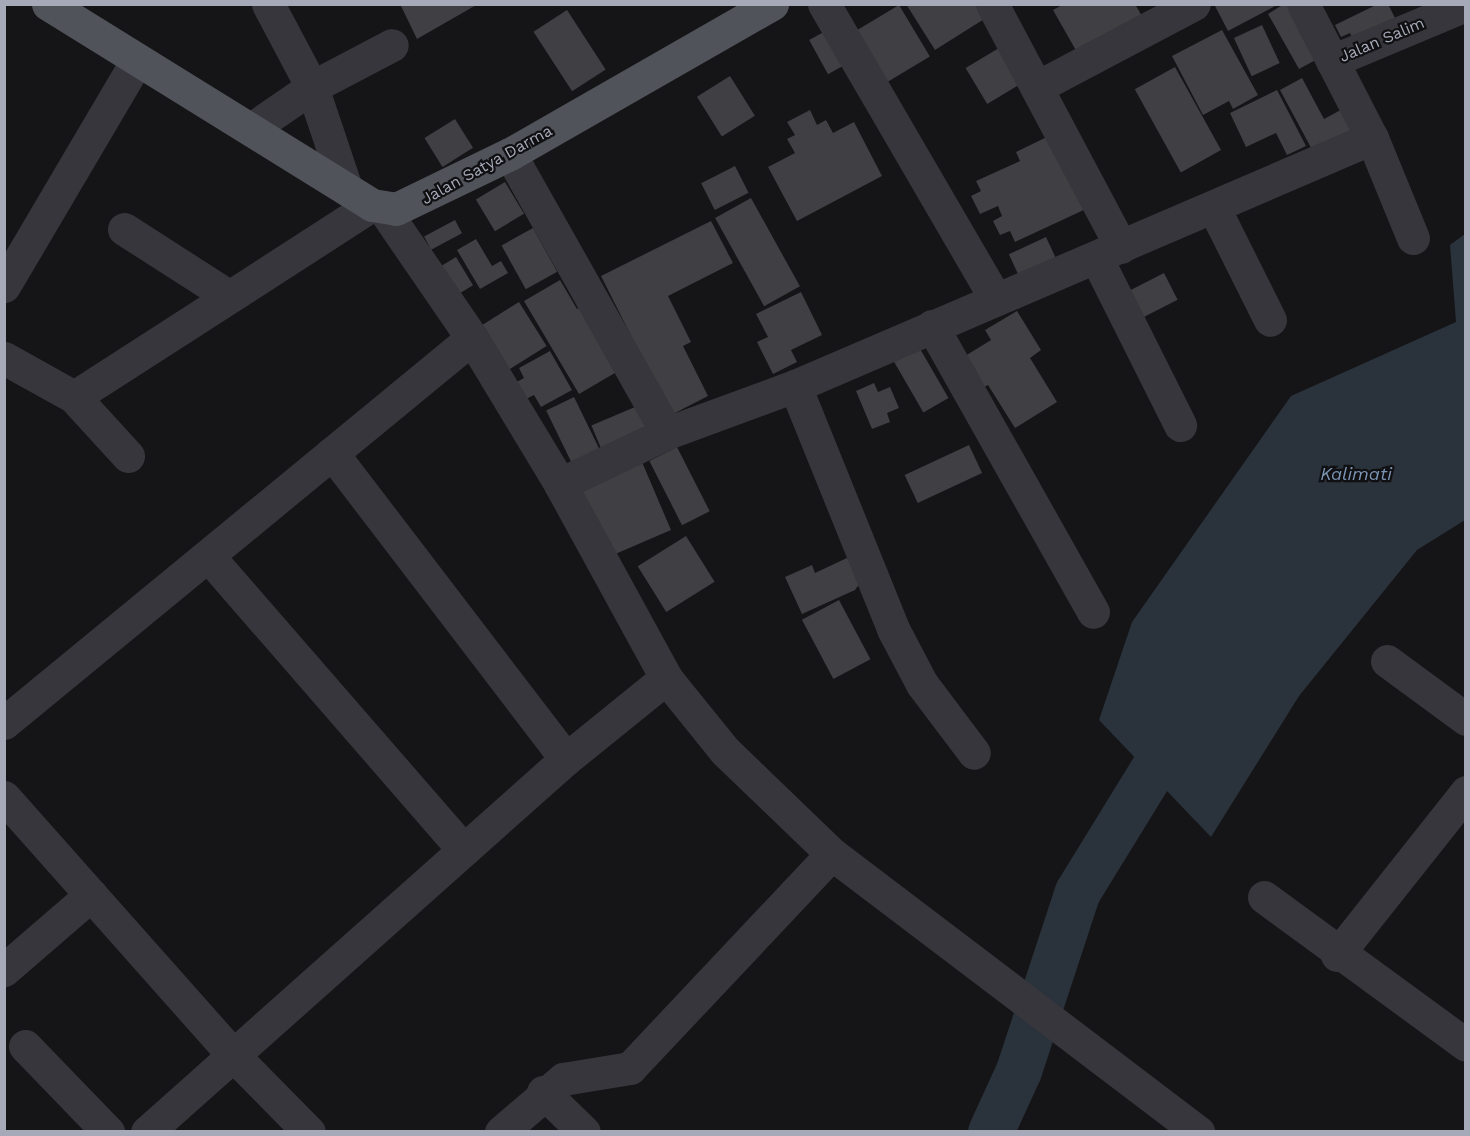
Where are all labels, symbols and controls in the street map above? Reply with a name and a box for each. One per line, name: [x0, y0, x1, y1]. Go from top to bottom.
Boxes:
street label: Jalan Salim: [1337, 13, 1427, 67]
street label: Jalan Satya Darma: [418, 121, 556, 209]
water label: Kalimati: [1320, 463, 1392, 485]

